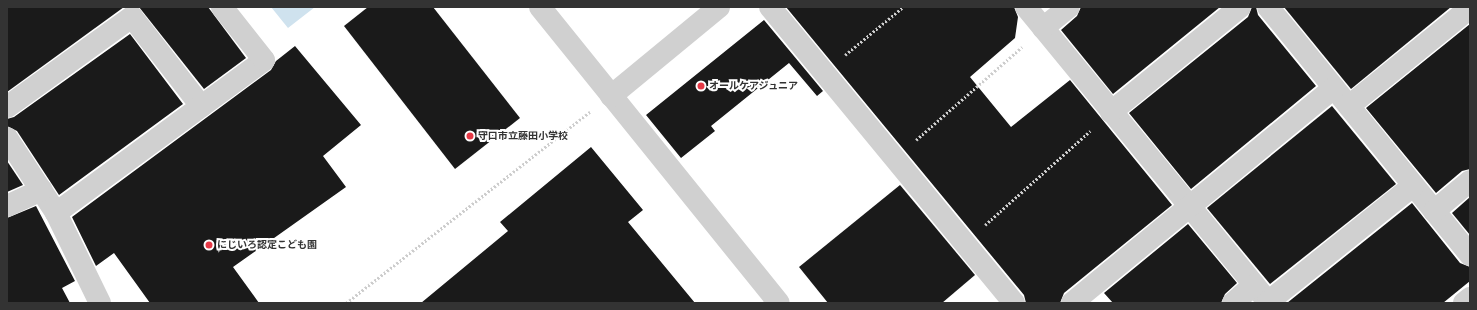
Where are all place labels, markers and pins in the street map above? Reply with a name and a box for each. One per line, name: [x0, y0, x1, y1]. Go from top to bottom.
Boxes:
place label: オールケアジュニア: [709, 80, 799, 92]
marker: オールケアジュニア: [696, 81, 706, 91]
place label: 守口市立藤田小学校: [478, 130, 568, 142]
marker: 守口市立藤田小学校: [465, 131, 475, 141]
place label: にじいろ認定こども園: [217, 239, 317, 251]
marker: にじいろ認定こども園: [204, 240, 214, 250]

